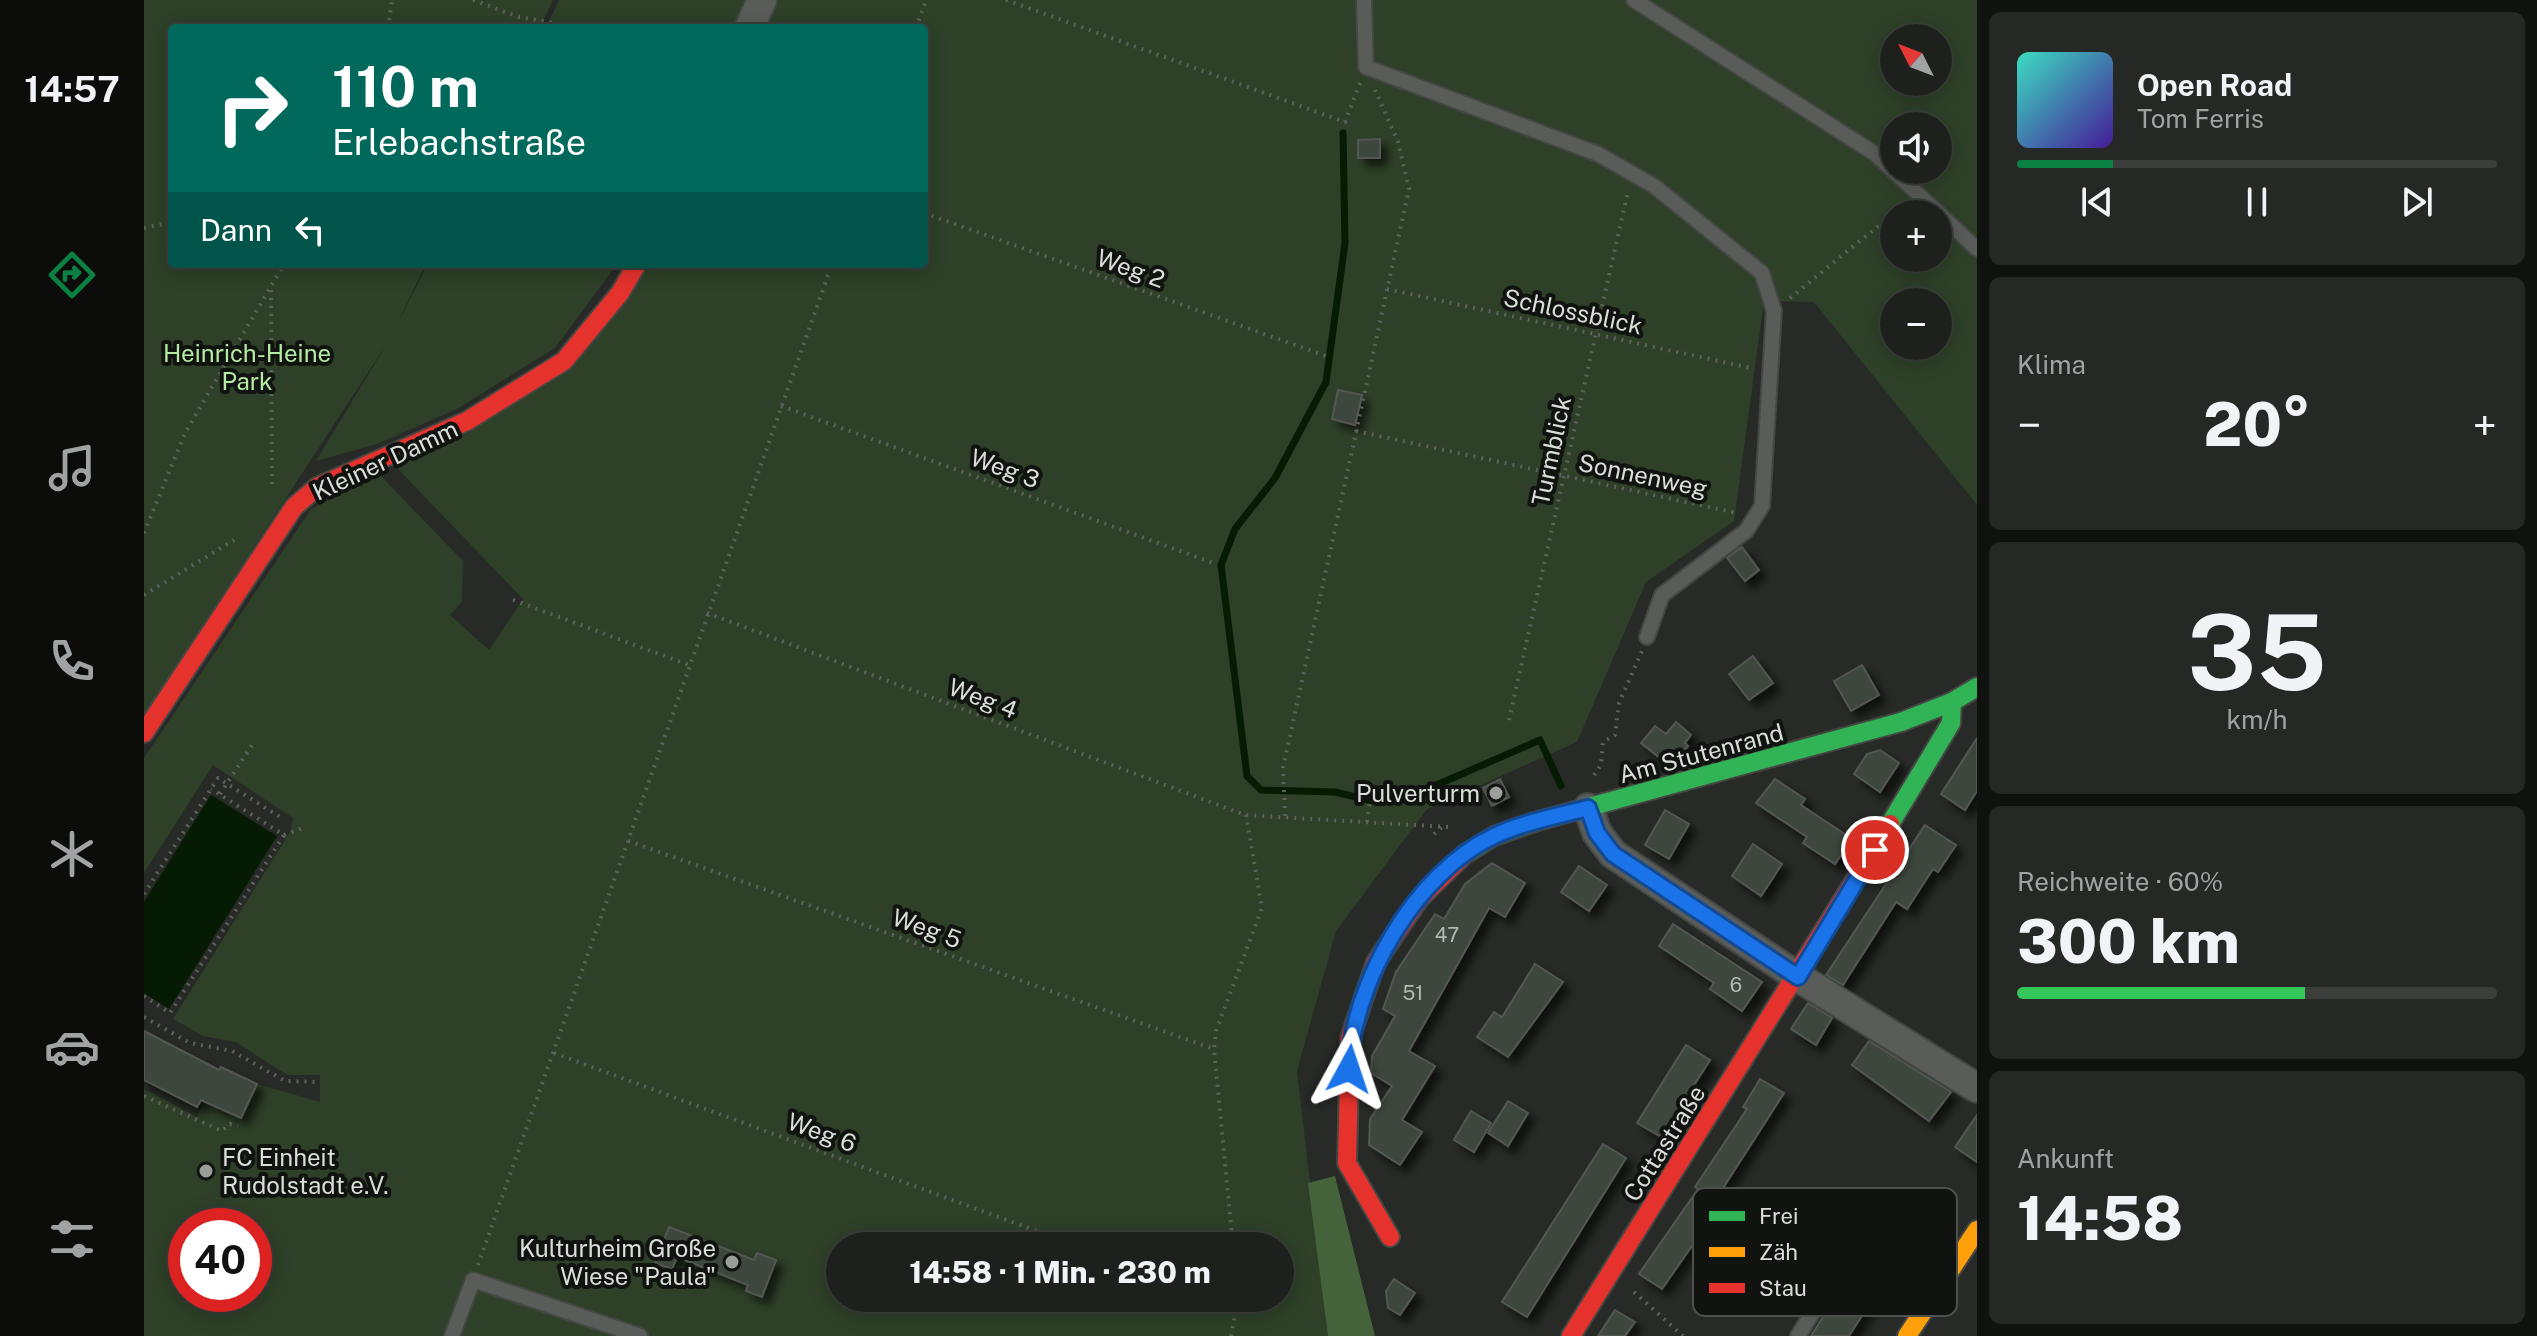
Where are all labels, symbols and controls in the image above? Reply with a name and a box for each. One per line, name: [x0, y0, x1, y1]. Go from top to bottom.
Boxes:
north arrow: [1880, 24, 1952, 96]
map controls: [1880, 24, 1952, 360]
text: 110 m: [332, 54, 479, 120]
icon: right: [200, 56, 304, 160]
text: Open Road: [2137, 67, 2292, 103]
text: 14:57: [24, 68, 120, 110]
text: Tom Ferris: [2137, 103, 2264, 134]
button: sound: [1880, 112, 1952, 184]
text: Erlebachstraße: [332, 121, 586, 163]
icon: previous: [2075, 180, 2119, 224]
icon: pause: [2235, 180, 2279, 224]
icon: next: [2395, 180, 2439, 224]
button: +: [1880, 200, 1952, 272]
icon: left: [288, 208, 332, 252]
text: Dann: [200, 212, 272, 248]
street label: Weg 2: [1093, 243, 1169, 293]
icon: directions: [44, 247, 100, 303]
street label: Schlossblick: [1501, 283, 1645, 339]
button: −: [1880, 288, 1952, 360]
park label: Heinrich-Heine Park: [163, 339, 331, 395]
text: Klima: [2017, 349, 2086, 380]
text: 20°: [2203, 389, 2311, 460]
street label: Turmblick: [1526, 394, 1576, 508]
text: −: [2017, 399, 2041, 451]
text: +: [2473, 399, 2497, 451]
street label: Kleiner Damm: [308, 414, 462, 506]
icon: music: [44, 440, 100, 496]
street label: Weg 3: [967, 443, 1043, 493]
street label: Sonnenweg: [1576, 448, 1710, 502]
text: 35: [2187, 591, 2327, 713]
icon: phone: [44, 633, 100, 689]
street label: Weg 4: [945, 672, 1021, 724]
text: km/h: [2226, 704, 2288, 735]
street label: Am Stutenrand: [1616, 718, 1786, 788]
place label: Pulverturm: [1356, 779, 1480, 807]
marker: Pulverturm: [1487, 784, 1505, 802]
pin: [1841, 816, 1909, 884]
icon: climate: [44, 826, 100, 882]
icon: arrive: [1853, 828, 1897, 872]
text: Reichweite · 60%: [2017, 866, 2223, 897]
street label: Weg 5: [889, 903, 965, 953]
text: 300 km: [2017, 906, 2240, 977]
house number: 47: [1435, 923, 1459, 947]
house number: 6: [1730, 973, 1742, 997]
house number: 51: [1403, 981, 1423, 1005]
icon: car: [44, 1019, 100, 1075]
position arrow: [1307, 1027, 1391, 1111]
street label: Cottastraße: [1617, 1080, 1711, 1206]
street label: Weg 6: [784, 1107, 860, 1157]
place label: FC Einheit Rudolstadt e.V.: [222, 1143, 389, 1199]
text: Ankunft: [2017, 1143, 2114, 1174]
marker: FC Einheit Rudolstadt e.V.: [197, 1162, 215, 1180]
text: 14:58: [2017, 1183, 2183, 1254]
legend: [1693, 1188, 1957, 1316]
text: Frei: [1759, 1203, 1798, 1229]
speed limit sign: 40: [168, 1208, 272, 1312]
icon: filters: [44, 1211, 100, 1267]
place label: Kulturheim Große Wiese "Paula": [519, 1234, 716, 1290]
text: Zäh: [1759, 1239, 1798, 1265]
marker: Kulturheim Große Wiese "Paula": [723, 1253, 741, 1271]
text: 14:58 · 1 Min. · 230 m: [909, 1254, 1211, 1290]
text: Stau: [1759, 1275, 1807, 1301]

